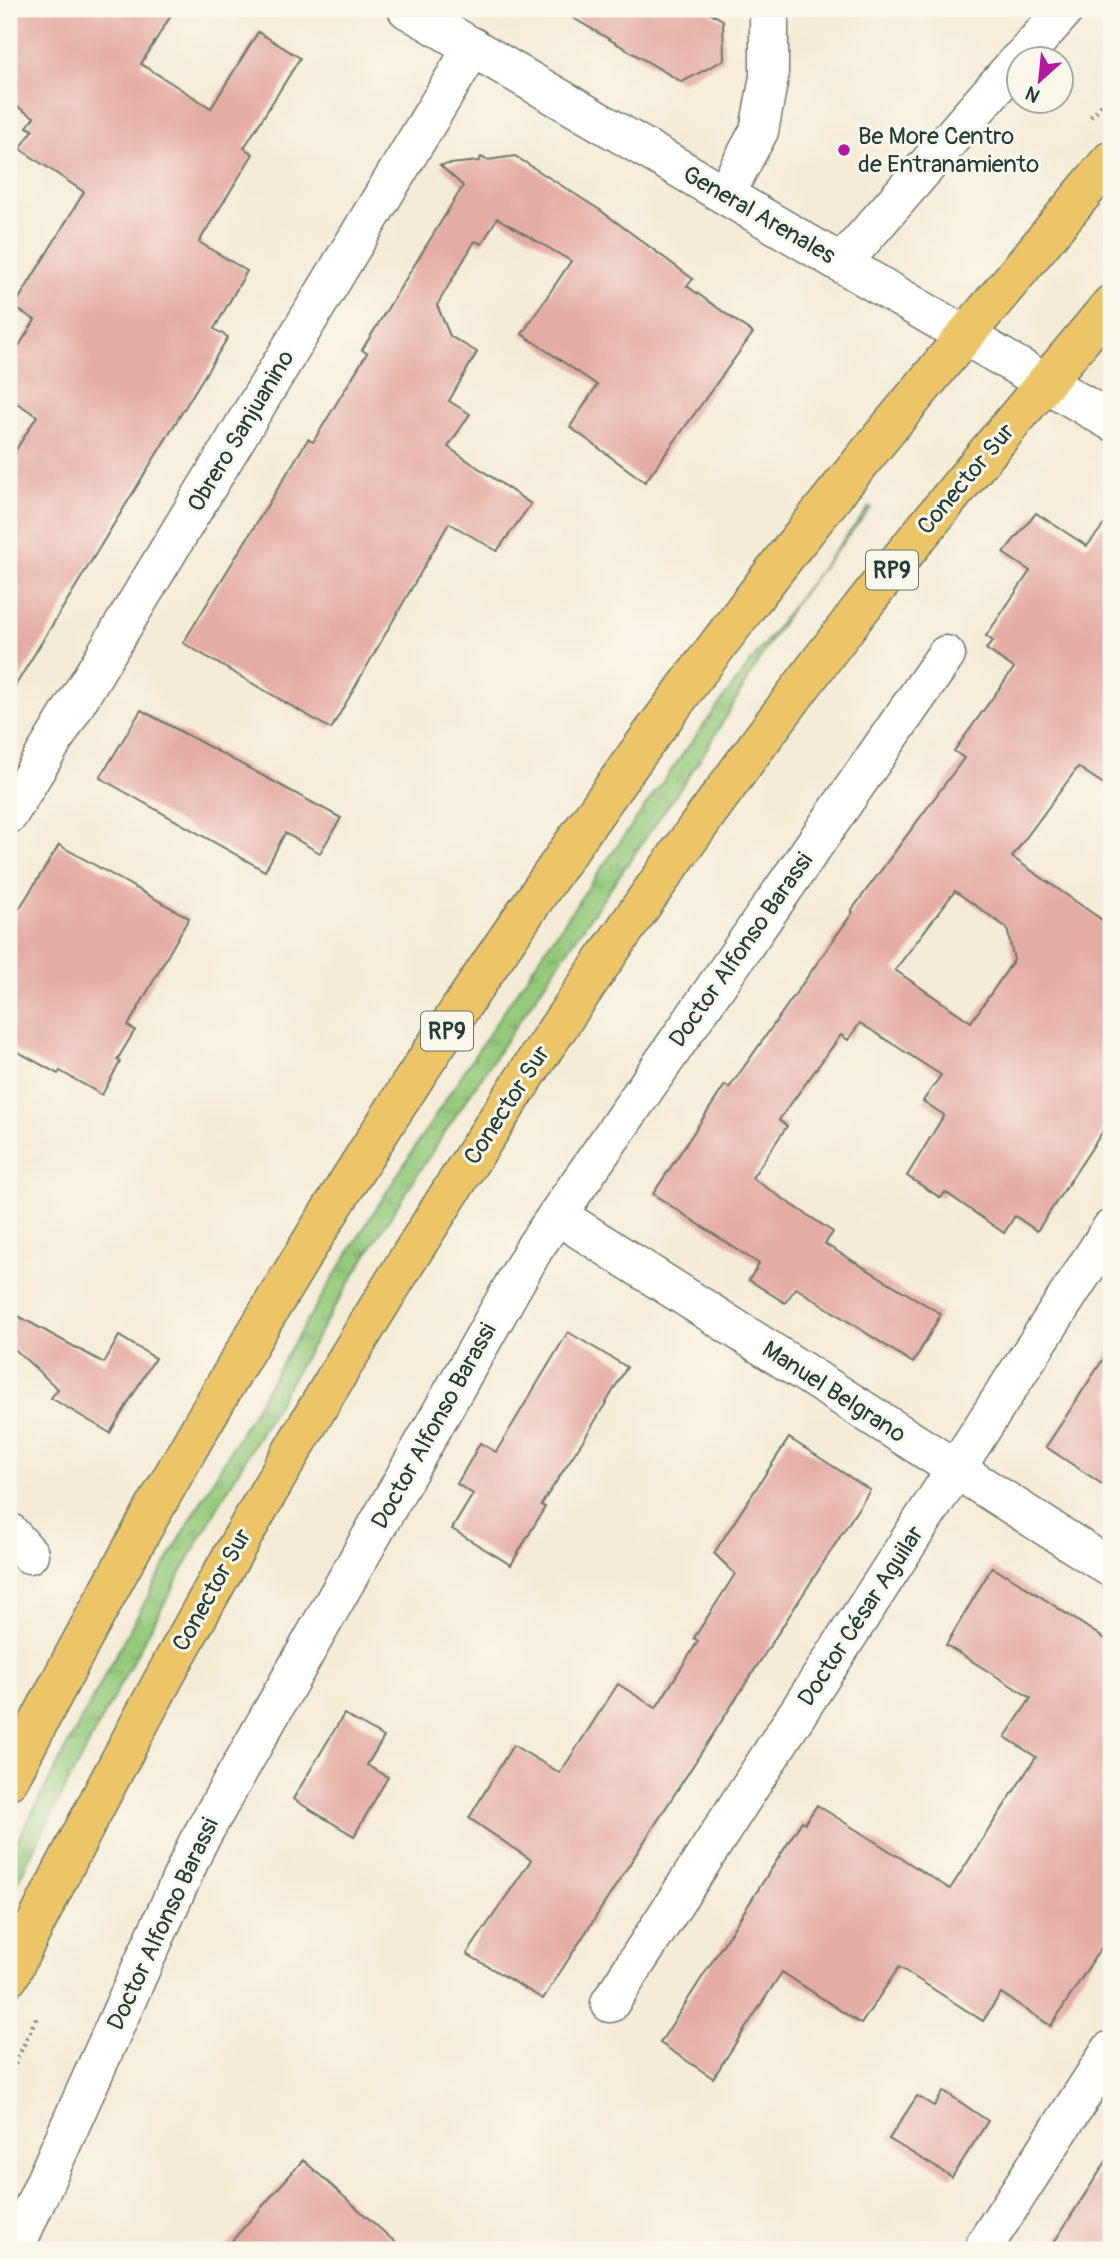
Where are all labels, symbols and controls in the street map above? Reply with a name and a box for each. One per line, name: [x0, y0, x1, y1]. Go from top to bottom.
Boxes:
north arrow: [1004, 46, 1074, 116]
text: N: [1021, 81, 1044, 108]
place label: Be More Centro de Entranamiento: [858, 122, 1039, 179]
marker: Be More Centro de Entranamiento: [836, 142, 852, 158]
street label: General Arenales: [678, 160, 841, 271]
street label: Obrero Sanjuanino: [181, 345, 301, 517]
street label: Conector Sur: [911, 417, 1021, 540]
road number: RP9: [866, 550, 918, 590]
street label: Doctor Alfonso Barassi: [663, 847, 819, 1053]
road number: RP9: [421, 1012, 473, 1050]
street label: Conector Sur: [458, 1040, 556, 1170]
street label: Doctor Alfonso Barassi: [365, 1318, 503, 1534]
street label: Manuel Belgrano: [757, 1335, 911, 1449]
street label: Doctor César Aguilar: [792, 1520, 930, 1712]
street label: Conector Sur: [166, 1523, 258, 1657]
street label: Doctor Alfonso Barassi: [101, 1813, 225, 2035]

